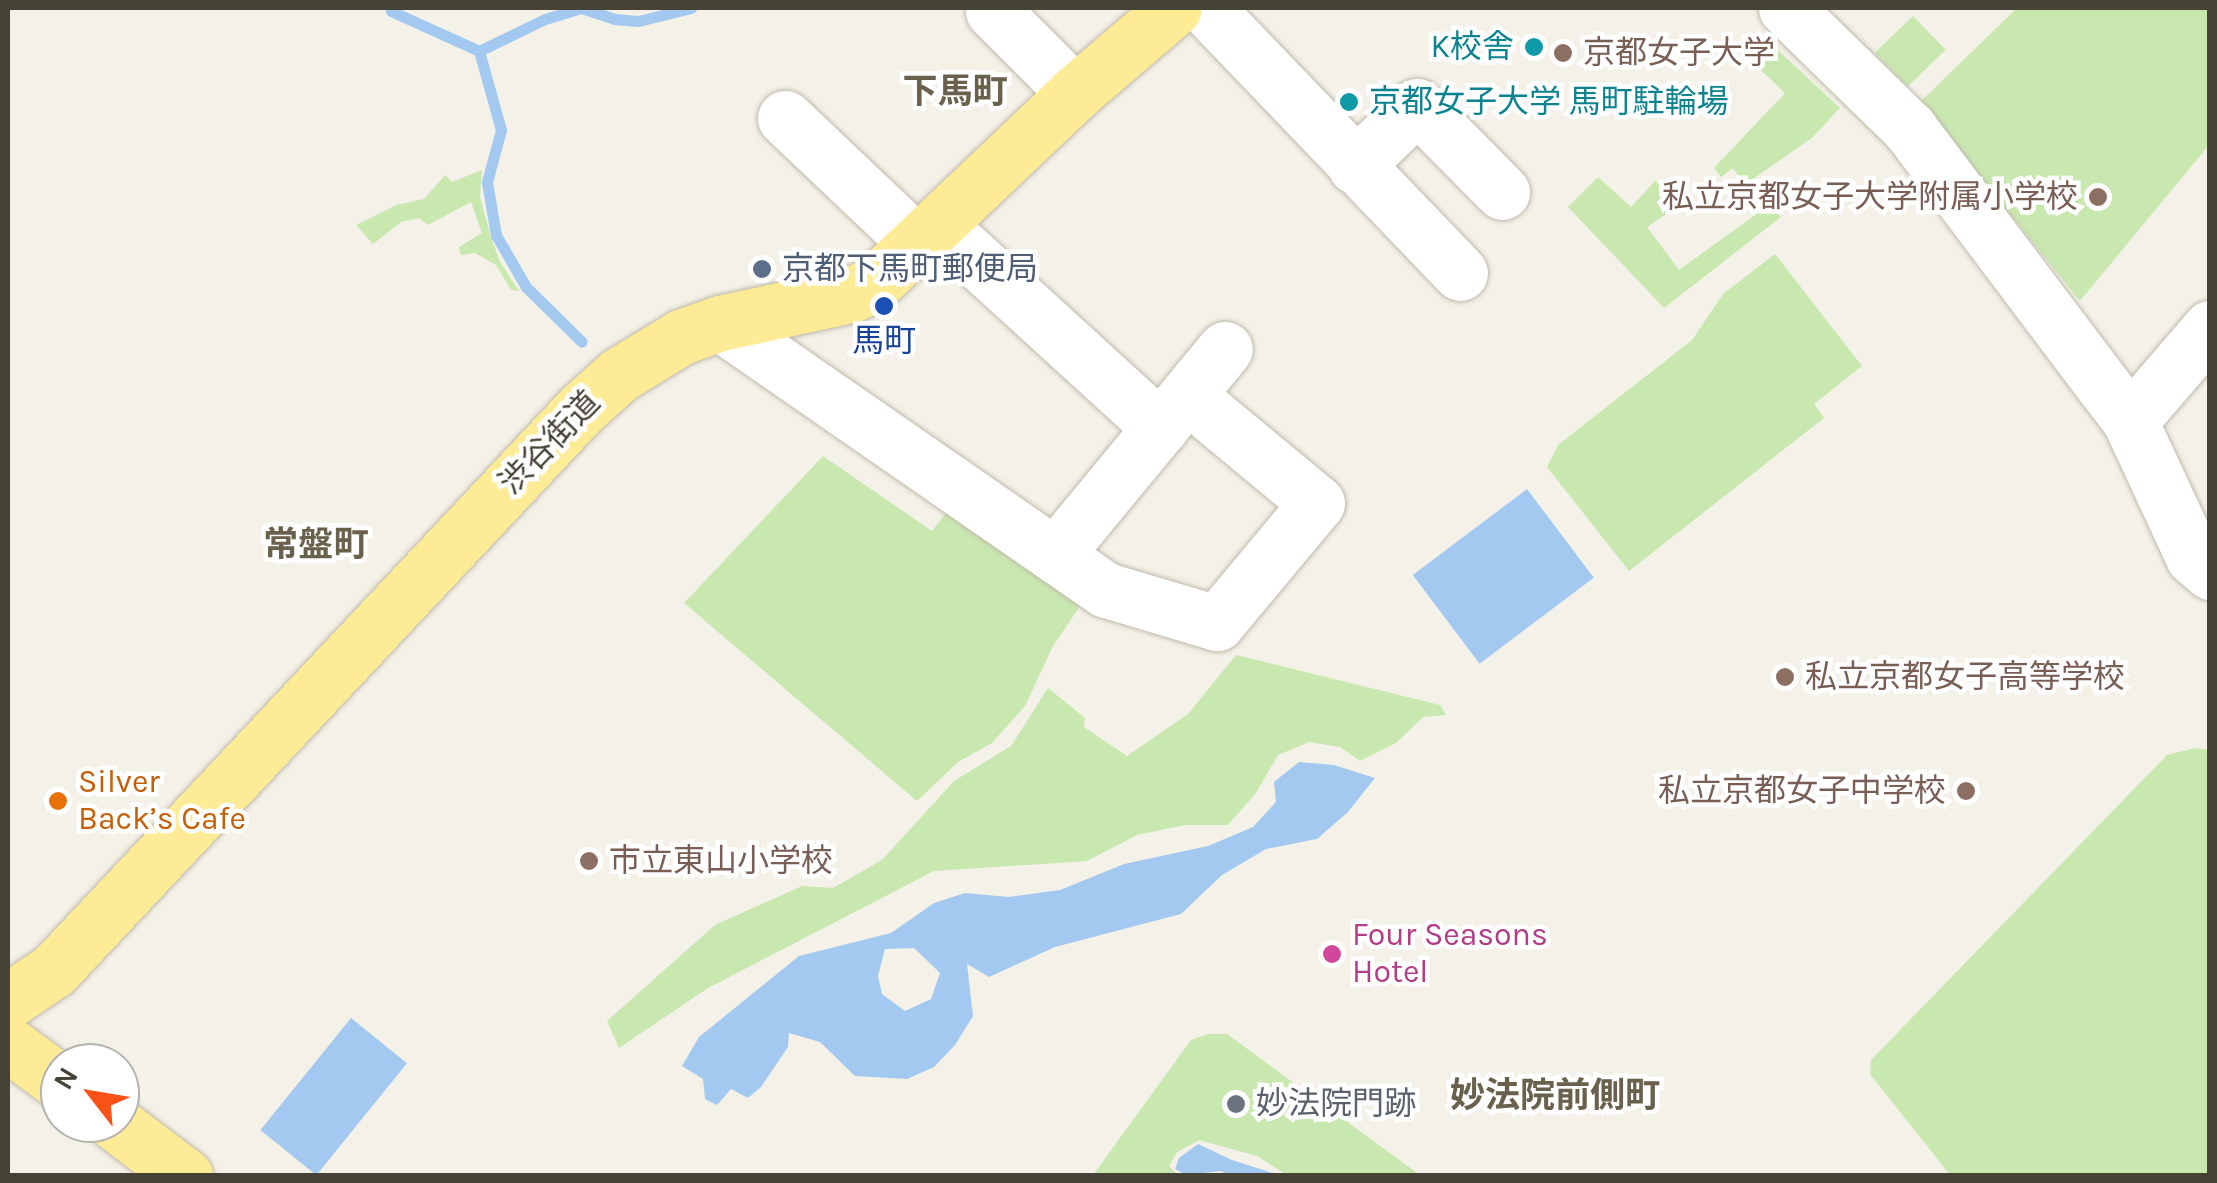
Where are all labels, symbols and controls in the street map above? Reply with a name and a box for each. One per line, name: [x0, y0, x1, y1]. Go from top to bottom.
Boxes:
place label: K校舎: [1431, 28, 1514, 66]
place label: 京都女子大学: [1583, 34, 1775, 72]
marker: K校舎: [1523, 36, 1545, 58]
marker: 京都女子大学: [1552, 42, 1574, 64]
district label: 下馬町: [903, 71, 1007, 113]
place label: 京都女子大学 馬町駐輪場: [1369, 83, 1729, 121]
marker: 京都女子大学 馬町駐輪場: [1338, 91, 1360, 113]
place label: 私立京都女子大学附属小学校: [1662, 178, 2078, 216]
marker: 私立京都女子大学附属小学校: [2087, 186, 2109, 208]
place label: 京都下馬町郵便局: [782, 250, 1038, 288]
marker: 京都下馬町郵便局: [751, 258, 773, 280]
marker: 馬町: [873, 295, 895, 317]
place label: 馬町: [852, 322, 916, 360]
street label: 渋谷街道: [492, 384, 608, 502]
district label: 常盤町: [264, 524, 368, 566]
place label: 私立京都女子高等学校: [1805, 658, 2125, 696]
marker: 私立京都女子高等学校: [1774, 666, 1796, 688]
place label: Silver Back’s Cafe: [78, 764, 246, 839]
place label: 私立京都女子中学校: [1658, 772, 1946, 810]
marker: 私立京都女子中学校: [1955, 780, 1977, 802]
marker: Silver Back’s Cafe: [47, 790, 69, 812]
place label: 市立東山小学校: [609, 842, 833, 880]
marker: 市立東山小学校: [578, 850, 600, 872]
place label: Four Seasons Hotel: [1352, 917, 1548, 992]
marker: Four Seasons Hotel: [1321, 943, 1343, 965]
north arrow: [40, 1043, 140, 1143]
text: N: [46, 1061, 85, 1095]
district label: 妙法院前側町: [1450, 1075, 1660, 1117]
place label: 妙法院門跡: [1256, 1085, 1416, 1123]
marker: 妙法院門跡: [1225, 1093, 1247, 1115]

